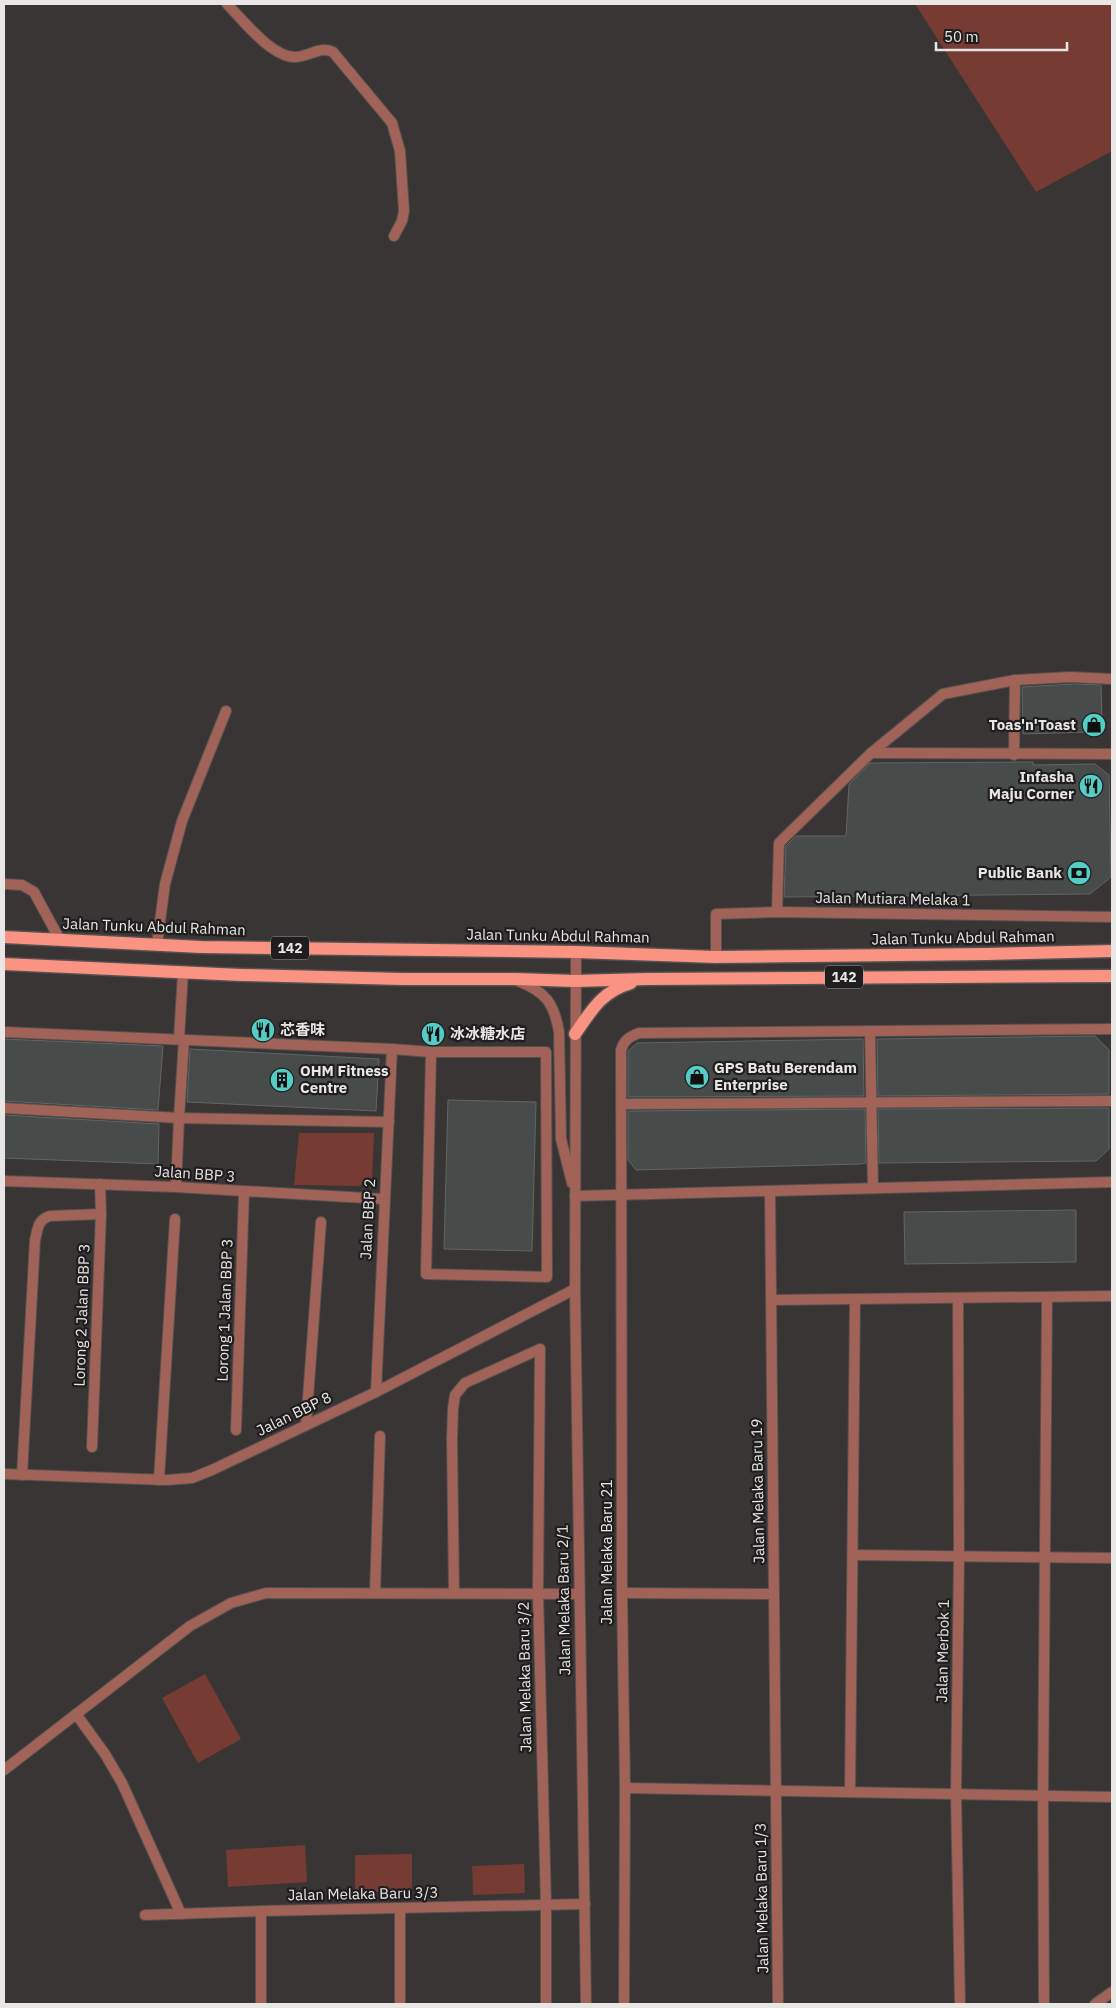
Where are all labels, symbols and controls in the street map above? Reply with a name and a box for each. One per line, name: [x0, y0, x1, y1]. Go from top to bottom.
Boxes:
scale bar: [936, 20, 1067, 52]
text: 50 m: [944, 27, 979, 46]
shop icon: Toas'n'Toast: [1081, 712, 1107, 738]
place label: Toas'n'Toast: [989, 715, 1076, 734]
place label: Infasha Maju Corner: [989, 767, 1074, 803]
restaurant icon: Infasha Maju Corner: [1078, 773, 1104, 799]
bank icon: Public Bank: [1066, 860, 1092, 886]
place label: Public Bank: [978, 863, 1062, 882]
street label: Jalan Mutiara Melaka 1: [815, 888, 971, 909]
street label: Jalan Tunku Abdul Rahman: [62, 914, 246, 939]
street label: Jalan Tunku Abdul Rahman: [466, 924, 650, 947]
street label: Jalan Tunku Abdul Rahman: [871, 926, 1055, 949]
road number: 142: [271, 936, 309, 960]
road number: 142: [825, 966, 863, 989]
restaurant icon: 芯香味: [250, 1017, 276, 1043]
place label: 芯香味: [280, 1020, 325, 1039]
restaurant icon: 冰冰糖水店: [420, 1021, 446, 1047]
place label: 冰冰糖水店: [450, 1024, 525, 1043]
place label: GPS Batu Berendam Enterprise: [714, 1058, 857, 1094]
place label: OHM Fitness Centre: [300, 1061, 389, 1097]
shop icon: GPS Batu Berendam Enterprise: [684, 1064, 710, 1090]
building icon: OHM Fitness Centre: [269, 1067, 295, 1093]
street label: Jalan BBP 3: [154, 1161, 236, 1186]
street label: Jalan BBP 2: [356, 1178, 379, 1260]
street label: Lorong 1 Jalan BBP 3: [213, 1238, 236, 1382]
street label: Lorong 2 Jalan BBP 3: [70, 1243, 93, 1387]
street label: Jalan BBP 8: [253, 1387, 334, 1440]
street label: Jalan Melaka Baru 19: [747, 1418, 768, 1564]
street label: Jalan Melaka Baru 21: [597, 1479, 616, 1625]
street label: Jalan Melaka Baru 2/1: [553, 1524, 574, 1676]
street label: Jalan Merbok 1: [932, 1599, 953, 1703]
street label: Jalan Melaka Baru 3/2: [514, 1601, 535, 1753]
street label: Jalan Melaka Baru 1/3: [751, 1822, 772, 1974]
street label: Jalan Melaka Baru 3/3: [287, 1883, 439, 1904]

